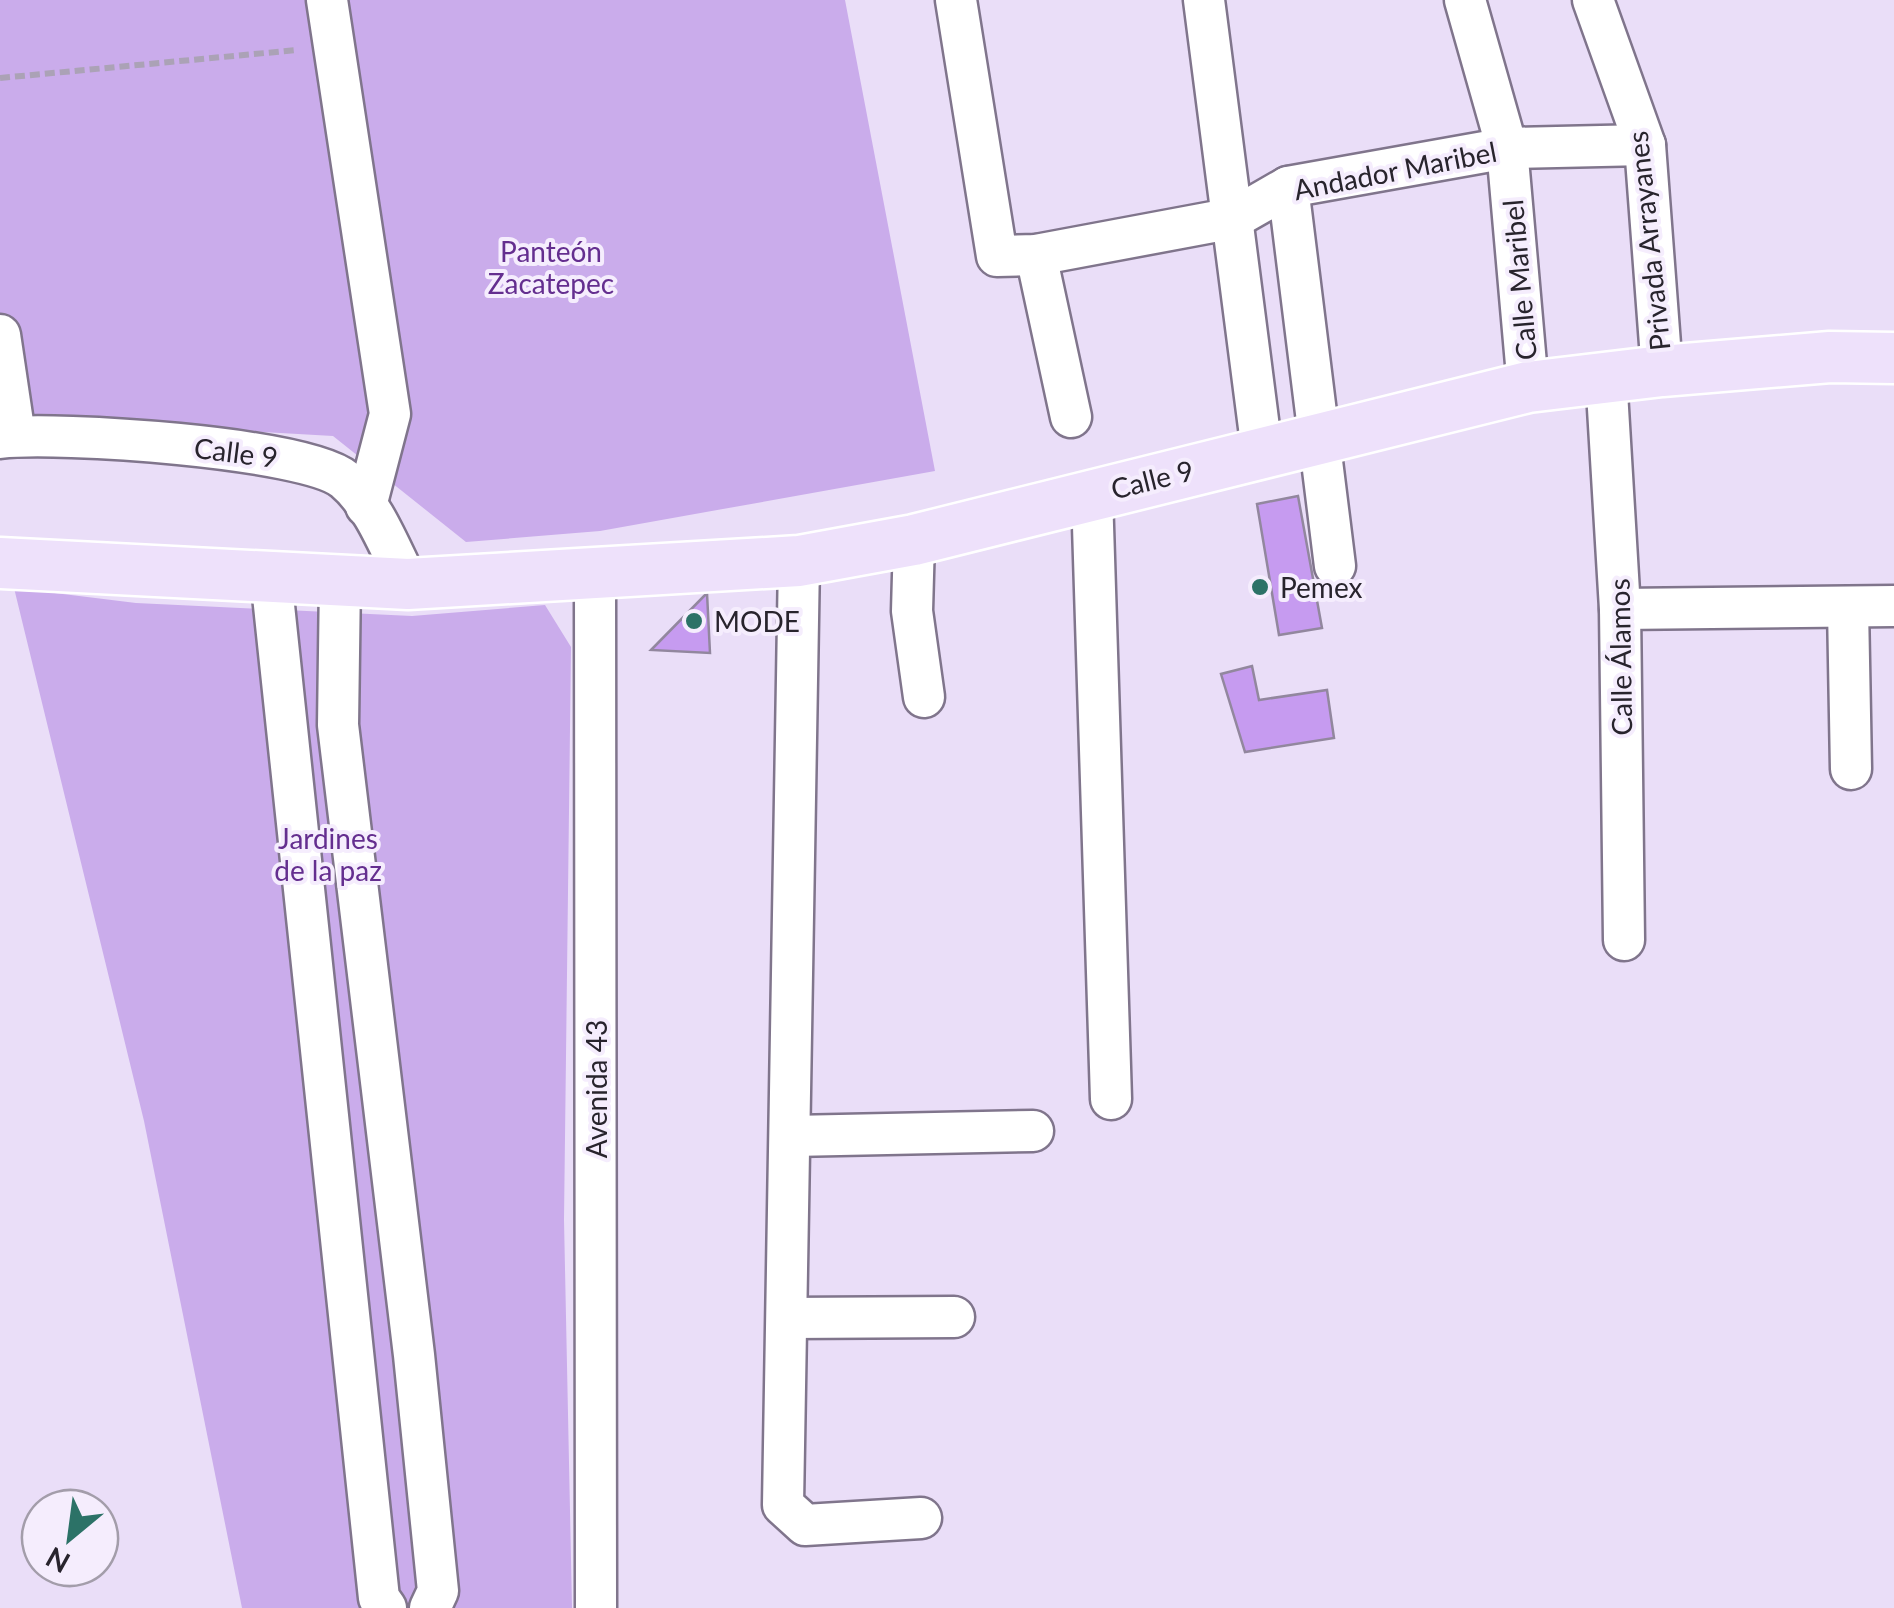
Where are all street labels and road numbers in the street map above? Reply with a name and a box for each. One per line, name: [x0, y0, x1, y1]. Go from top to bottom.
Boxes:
street label: Privada Arrayanes: [1620, 130, 1676, 352]
street label: Andador Maribel: [1291, 134, 1499, 206]
street label: Calle Maribel: [1495, 198, 1543, 362]
street label: Calle 9: [192, 430, 280, 474]
street label: Calle 9: [1107, 452, 1197, 506]
street label: Calle Álamos: [1602, 578, 1638, 736]
street label: Avenida 43: [579, 1020, 613, 1158]

